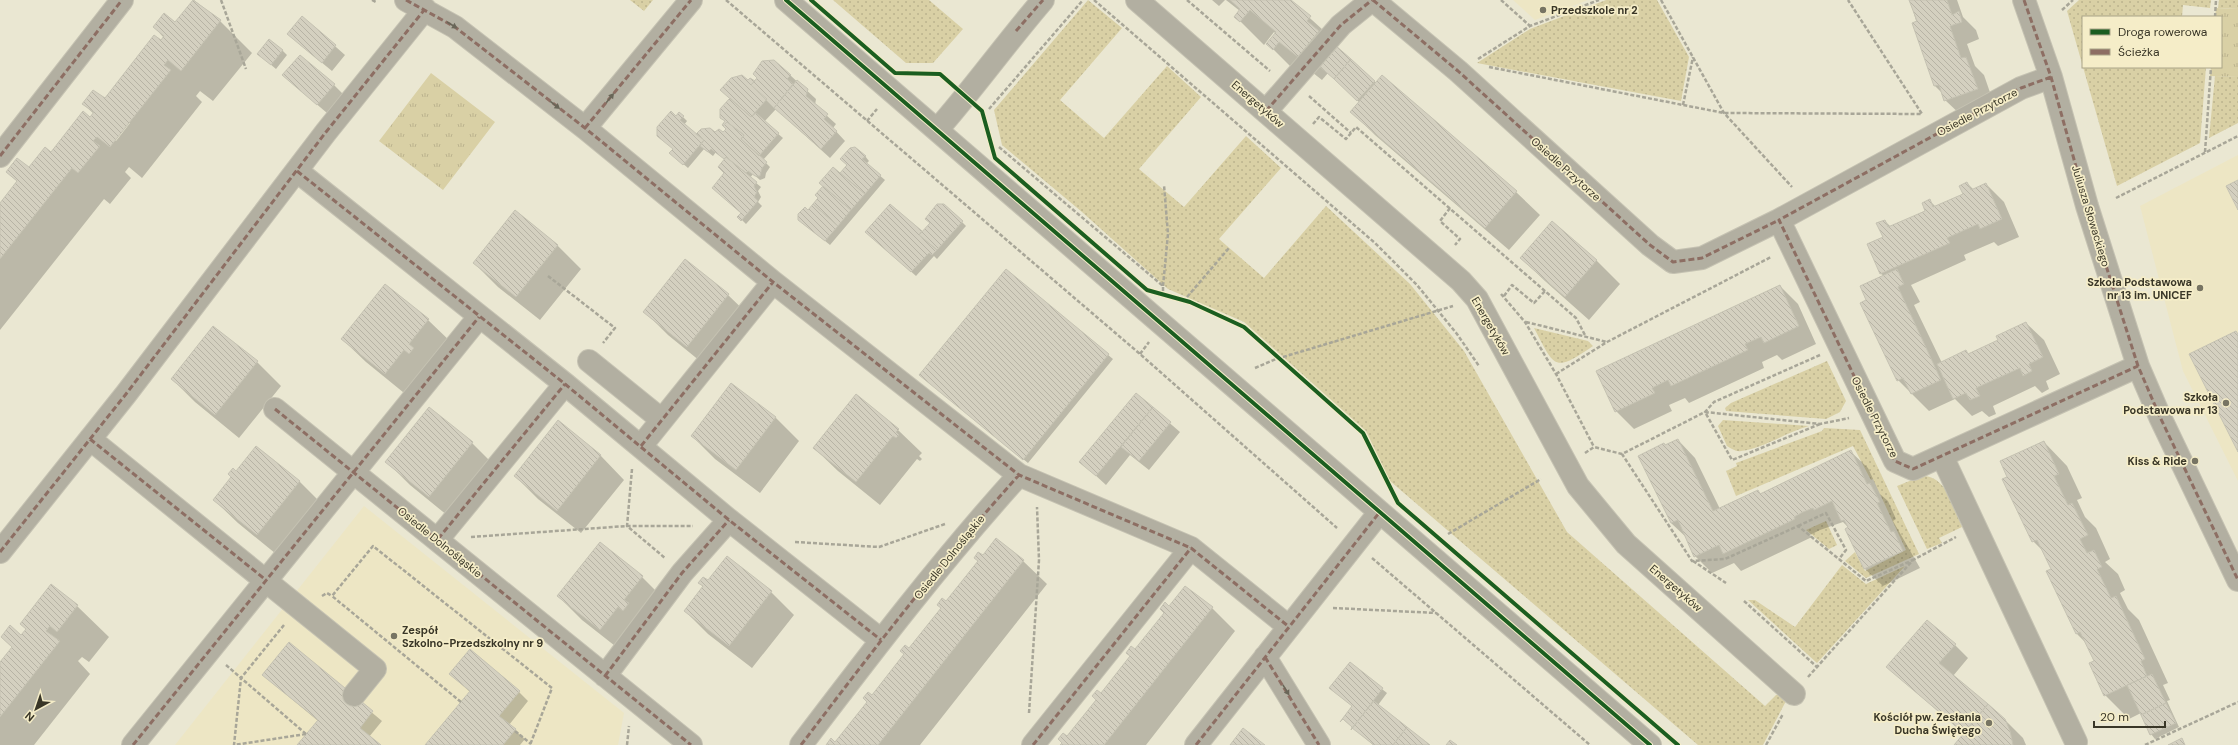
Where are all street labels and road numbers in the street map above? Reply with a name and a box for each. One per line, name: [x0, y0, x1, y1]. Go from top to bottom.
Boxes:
street label: Energetyków: [1229, 77, 1288, 131]
street label: Osiedle Przytorze: [1934, 85, 2020, 139]
street label: Osiedle Przytorze: [1528, 134, 1604, 204]
street label: Juliusza Słowackiego: [2069, 164, 2113, 268]
street label: Energetyków: [1469, 294, 1514, 358]
street label: Osiedle Przytorze: [1849, 374, 1901, 460]
street label: Osiedle Dolnośląskie: [395, 504, 485, 580]
street label: Osiedle Dolnośląskie: [911, 512, 987, 602]
street label: Energetyków: [1647, 561, 1706, 615]

